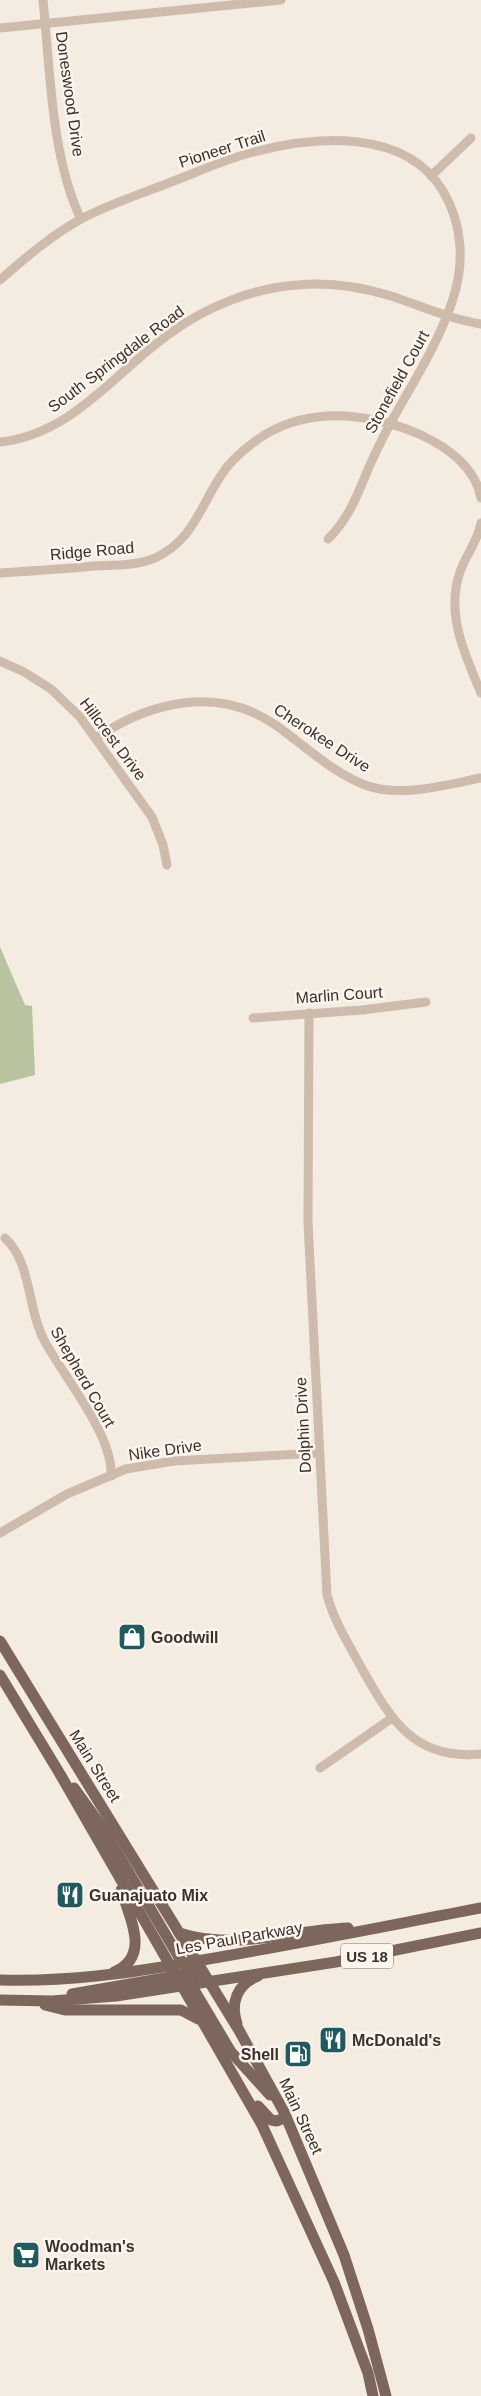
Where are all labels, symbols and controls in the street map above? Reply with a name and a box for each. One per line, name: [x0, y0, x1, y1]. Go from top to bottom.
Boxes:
street label: Doneswood Drive: [53, 30, 87, 158]
street label: Pioneer Trail: [177, 127, 267, 171]
street label: South Springdale Road: [45, 302, 187, 416]
street label: Stonefield Court: [362, 327, 433, 436]
street label: Ridge Road: [49, 539, 135, 563]
street label: Hillcrest Drive: [77, 694, 150, 784]
street label: Cherokee Drive: [271, 701, 373, 775]
street label: Marlin Court: [295, 983, 384, 1007]
street label: Shepherd Court: [47, 1324, 119, 1431]
street label: Dolphin Drive: [292, 1377, 314, 1473]
street label: Nike Drive: [127, 1436, 203, 1464]
shop icon: Goodwill: [117, 1622, 147, 1652]
place label: Goodwill: [151, 1629, 219, 1646]
street label: Main Street: [66, 1727, 124, 1806]
restaurant icon: Guanajuato Mix: [55, 1880, 85, 1910]
place label: Guanajuato Mix: [89, 1887, 208, 1904]
street label: Les Paul Parkway: [174, 1919, 304, 1957]
road number: US 18: [341, 1944, 393, 1968]
restaurant icon: McDonald's: [318, 2025, 348, 2055]
place label: McDonald's: [352, 2032, 441, 2049]
fuel station icon: Shell: [283, 2039, 313, 2069]
place label: Shell: [241, 2046, 279, 2063]
street label: Main Street: [276, 2075, 326, 2157]
place label: Woodman's Markets: [45, 2238, 135, 2273]
supermarket icon: Woodman's Markets: [11, 2240, 41, 2270]

